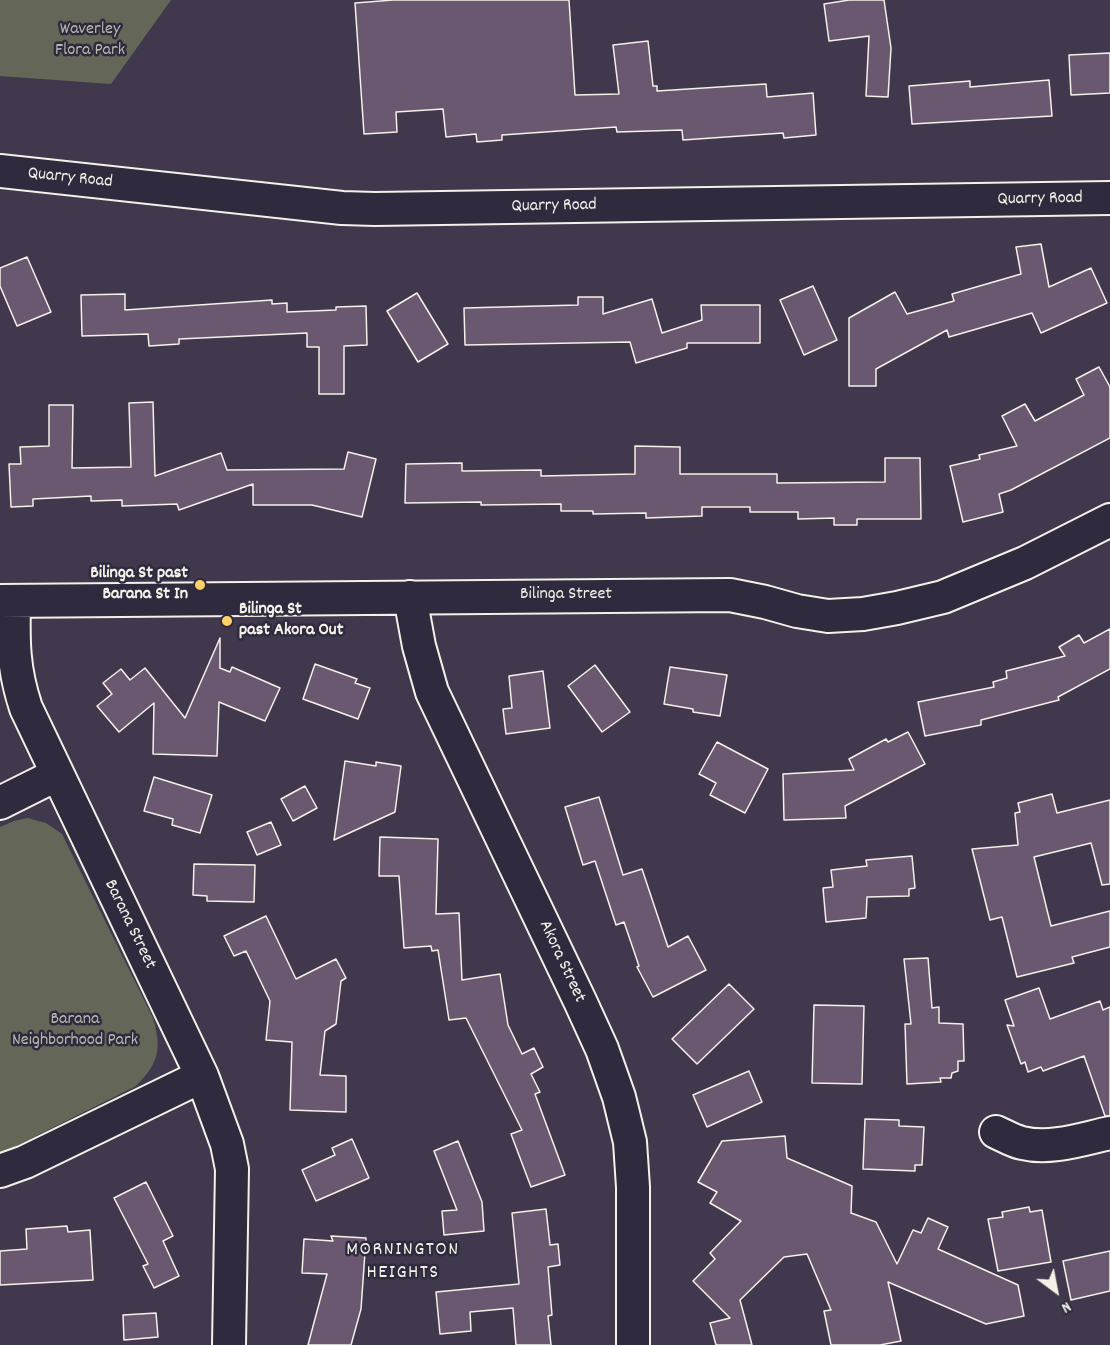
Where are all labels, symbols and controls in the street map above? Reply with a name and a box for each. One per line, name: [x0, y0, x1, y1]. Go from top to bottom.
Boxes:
park label: Waverley Flora Park: [55, 20, 125, 63]
street label: Quarry Road: [27, 164, 113, 194]
street label: Quarry Road: [997, 188, 1083, 212]
street label: Quarry Road: [511, 195, 597, 219]
place label: Bilinga St past Barana St In: [90, 564, 188, 606]
marker: Bilinga St past Barana St In: [193, 578, 207, 592]
street label: Bilinga Street: [520, 585, 612, 607]
place label: Bilinga St past Akora Out: [239, 600, 343, 642]
marker: Bilinga St past Akora Out: [220, 614, 234, 628]
street label: Barana Street: [98, 877, 160, 973]
street label: Akora Street: [533, 917, 589, 1007]
park label: Barana Neighborhood Park: [12, 1010, 138, 1052]
district label: MORNINGTON HEIGHTS: [346, 1239, 460, 1286]
north arrow: [1026, 1261, 1086, 1321]
text: N: [1056, 1295, 1075, 1319]

